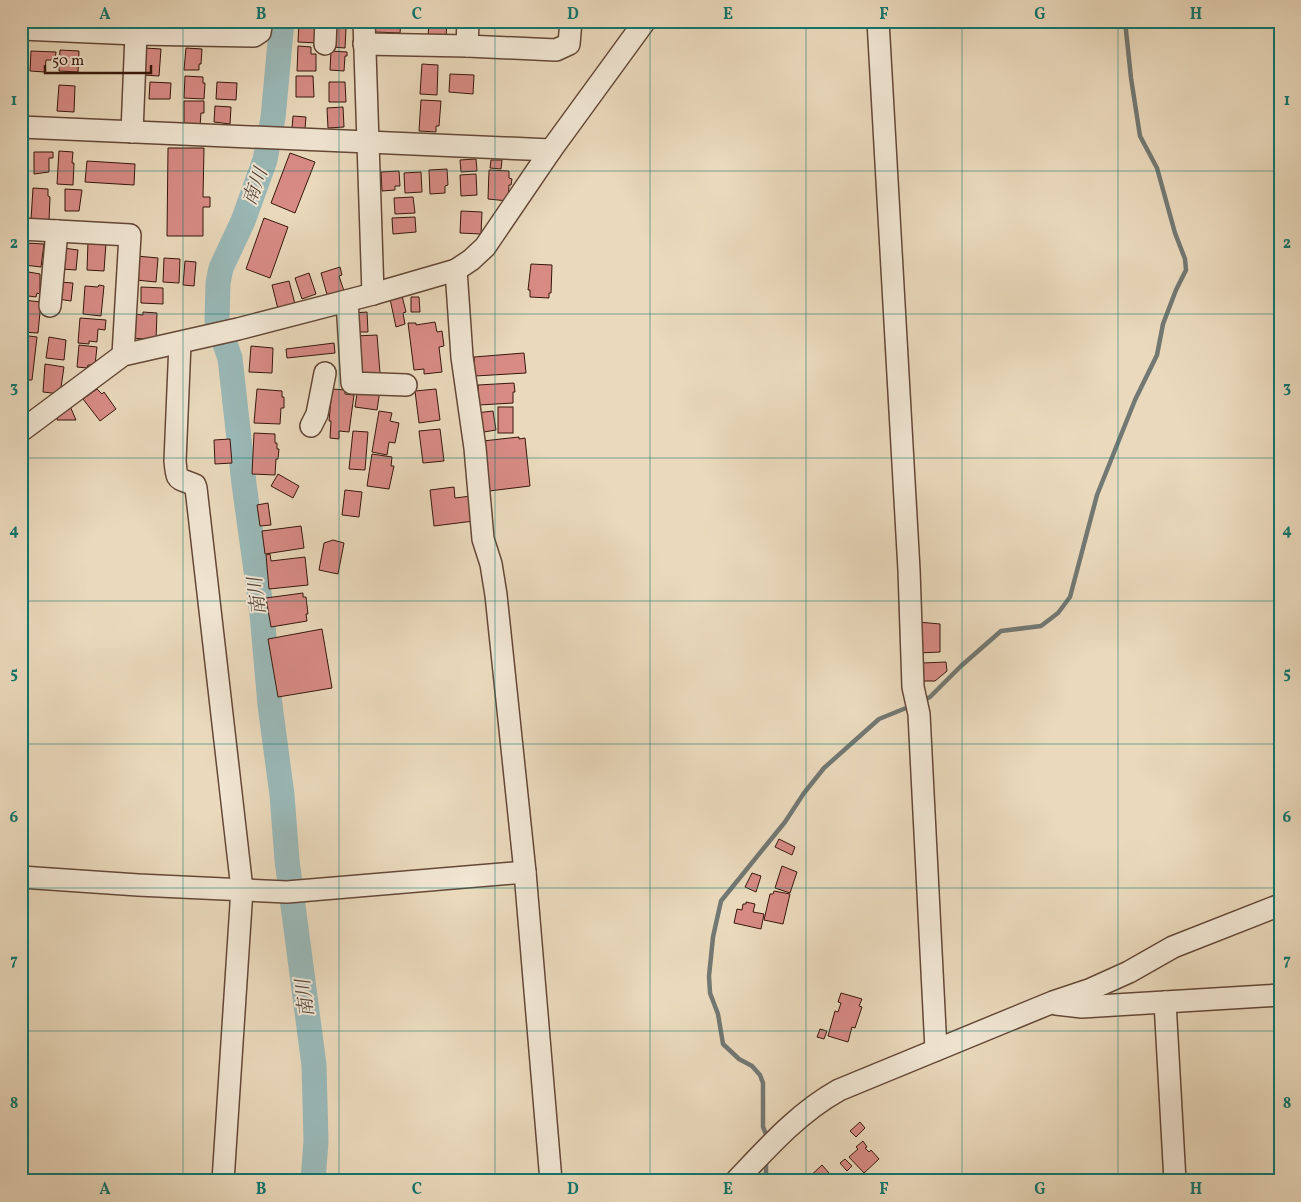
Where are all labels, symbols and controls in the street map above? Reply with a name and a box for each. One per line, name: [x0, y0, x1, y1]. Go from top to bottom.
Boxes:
text: A: [99, 4, 111, 26]
text: B: [256, 4, 267, 26]
text: C: [412, 4, 422, 26]
text: D: [567, 4, 579, 26]
text: E: [723, 4, 733, 26]
text: F: [879, 4, 889, 26]
text: G: [1034, 4, 1046, 26]
text: H: [1190, 4, 1202, 26]
scale bar: [45, 42, 151, 74]
text: 50 m: [52, 51, 84, 72]
text: 1: [11, 90, 17, 112]
text: 1: [1284, 90, 1290, 112]
water label: 南川: [237, 163, 275, 209]
text: 2: [10, 233, 18, 255]
text: 2: [1283, 233, 1291, 255]
text: 3: [10, 377, 18, 399]
text: 3: [1283, 377, 1291, 399]
text: 4: [9, 520, 19, 542]
text: 4: [1282, 520, 1292, 542]
water label: 南川: [243, 574, 273, 616]
text: 5: [10, 663, 18, 685]
text: 5: [1283, 663, 1291, 685]
text: 6: [10, 807, 19, 829]
text: 6: [1283, 807, 1292, 829]
text: 7: [10, 950, 18, 972]
text: 7: [1283, 950, 1291, 972]
water label: 南川: [291, 976, 321, 1018]
text: 8: [10, 1093, 18, 1115]
text: 8: [1283, 1093, 1291, 1115]
text: A: [99, 1179, 111, 1201]
text: B: [256, 1179, 267, 1201]
text: C: [412, 1179, 422, 1201]
text: D: [567, 1179, 579, 1201]
text: E: [723, 1179, 733, 1201]
text: F: [879, 1179, 889, 1201]
text: G: [1034, 1179, 1046, 1201]
text: H: [1190, 1179, 1202, 1201]

